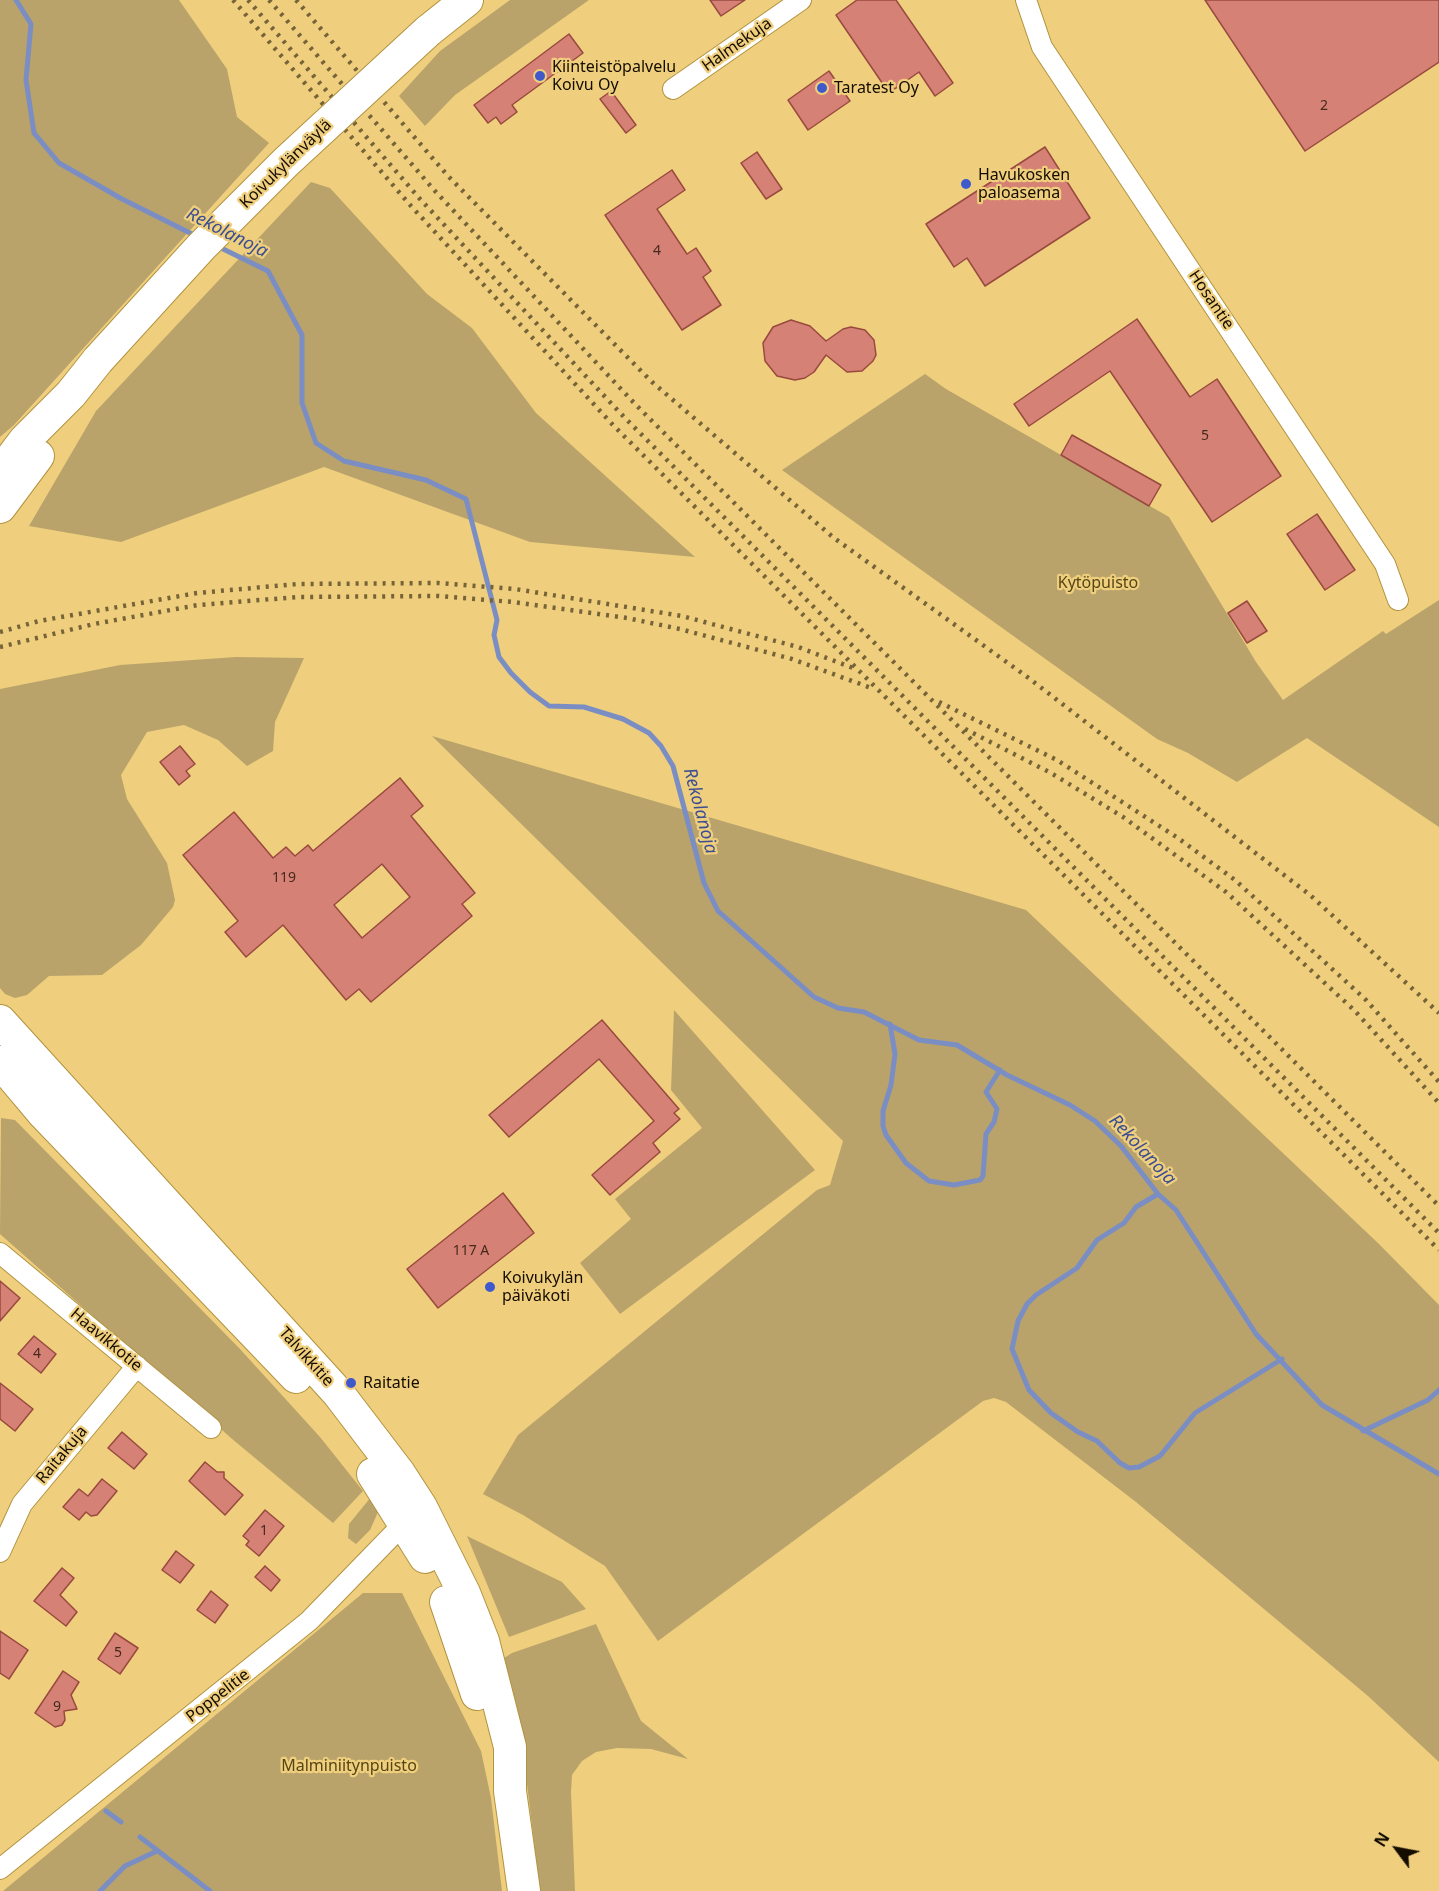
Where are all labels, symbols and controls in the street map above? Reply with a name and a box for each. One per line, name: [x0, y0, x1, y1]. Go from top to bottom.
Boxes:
street label: Halmekuja: [699, 14, 775, 76]
place label: Kiinteistöpalvelu Koivu Oy: [552, 57, 676, 95]
marker: Kiinteistöpalvelu Koivu Oy: [533, 69, 547, 83]
place label: Taratest Oy: [834, 78, 919, 98]
marker: Taratest Oy: [815, 81, 829, 95]
house number: 2: [1320, 98, 1328, 114]
street label: Koivukylänväylä: [236, 115, 336, 213]
place label: Havukosken paloasema: [978, 165, 1070, 203]
marker: Havukosken paloasema: [959, 177, 973, 191]
water label: Rekolanoja: [183, 203, 271, 263]
house number: 4: [653, 243, 661, 259]
street label: Hosantie: [1184, 267, 1238, 333]
house number: 5: [1201, 428, 1209, 444]
park label: Kytöpuisto: [1058, 573, 1138, 593]
water label: Rekolanoja: [678, 766, 722, 856]
house number: 119: [272, 870, 296, 886]
water label: Rekolanoja: [1104, 1110, 1180, 1190]
house number: 117 A: [453, 1243, 489, 1259]
place label: Koivukylän päiväkoti: [502, 1268, 583, 1306]
marker: Koivukylän päiväkoti: [483, 1280, 497, 1294]
street label: Haavikkotie: [66, 1304, 146, 1376]
street label: Talvikkitie: [274, 1323, 338, 1391]
house number: 4: [33, 1346, 41, 1362]
place label: Raitatie: [363, 1373, 420, 1393]
marker: Raitatie: [344, 1376, 358, 1390]
street label: Raitakuja: [32, 1422, 92, 1488]
house number: 1: [260, 1523, 268, 1539]
house number: 5: [114, 1645, 122, 1661]
street label: Poppelitie: [182, 1665, 254, 1727]
house number: 9: [53, 1699, 61, 1715]
park label: Malminiitynpuisto: [281, 1756, 417, 1776]
north arrow: [1367, 1819, 1427, 1879]
text: N: [1369, 1828, 1395, 1851]

